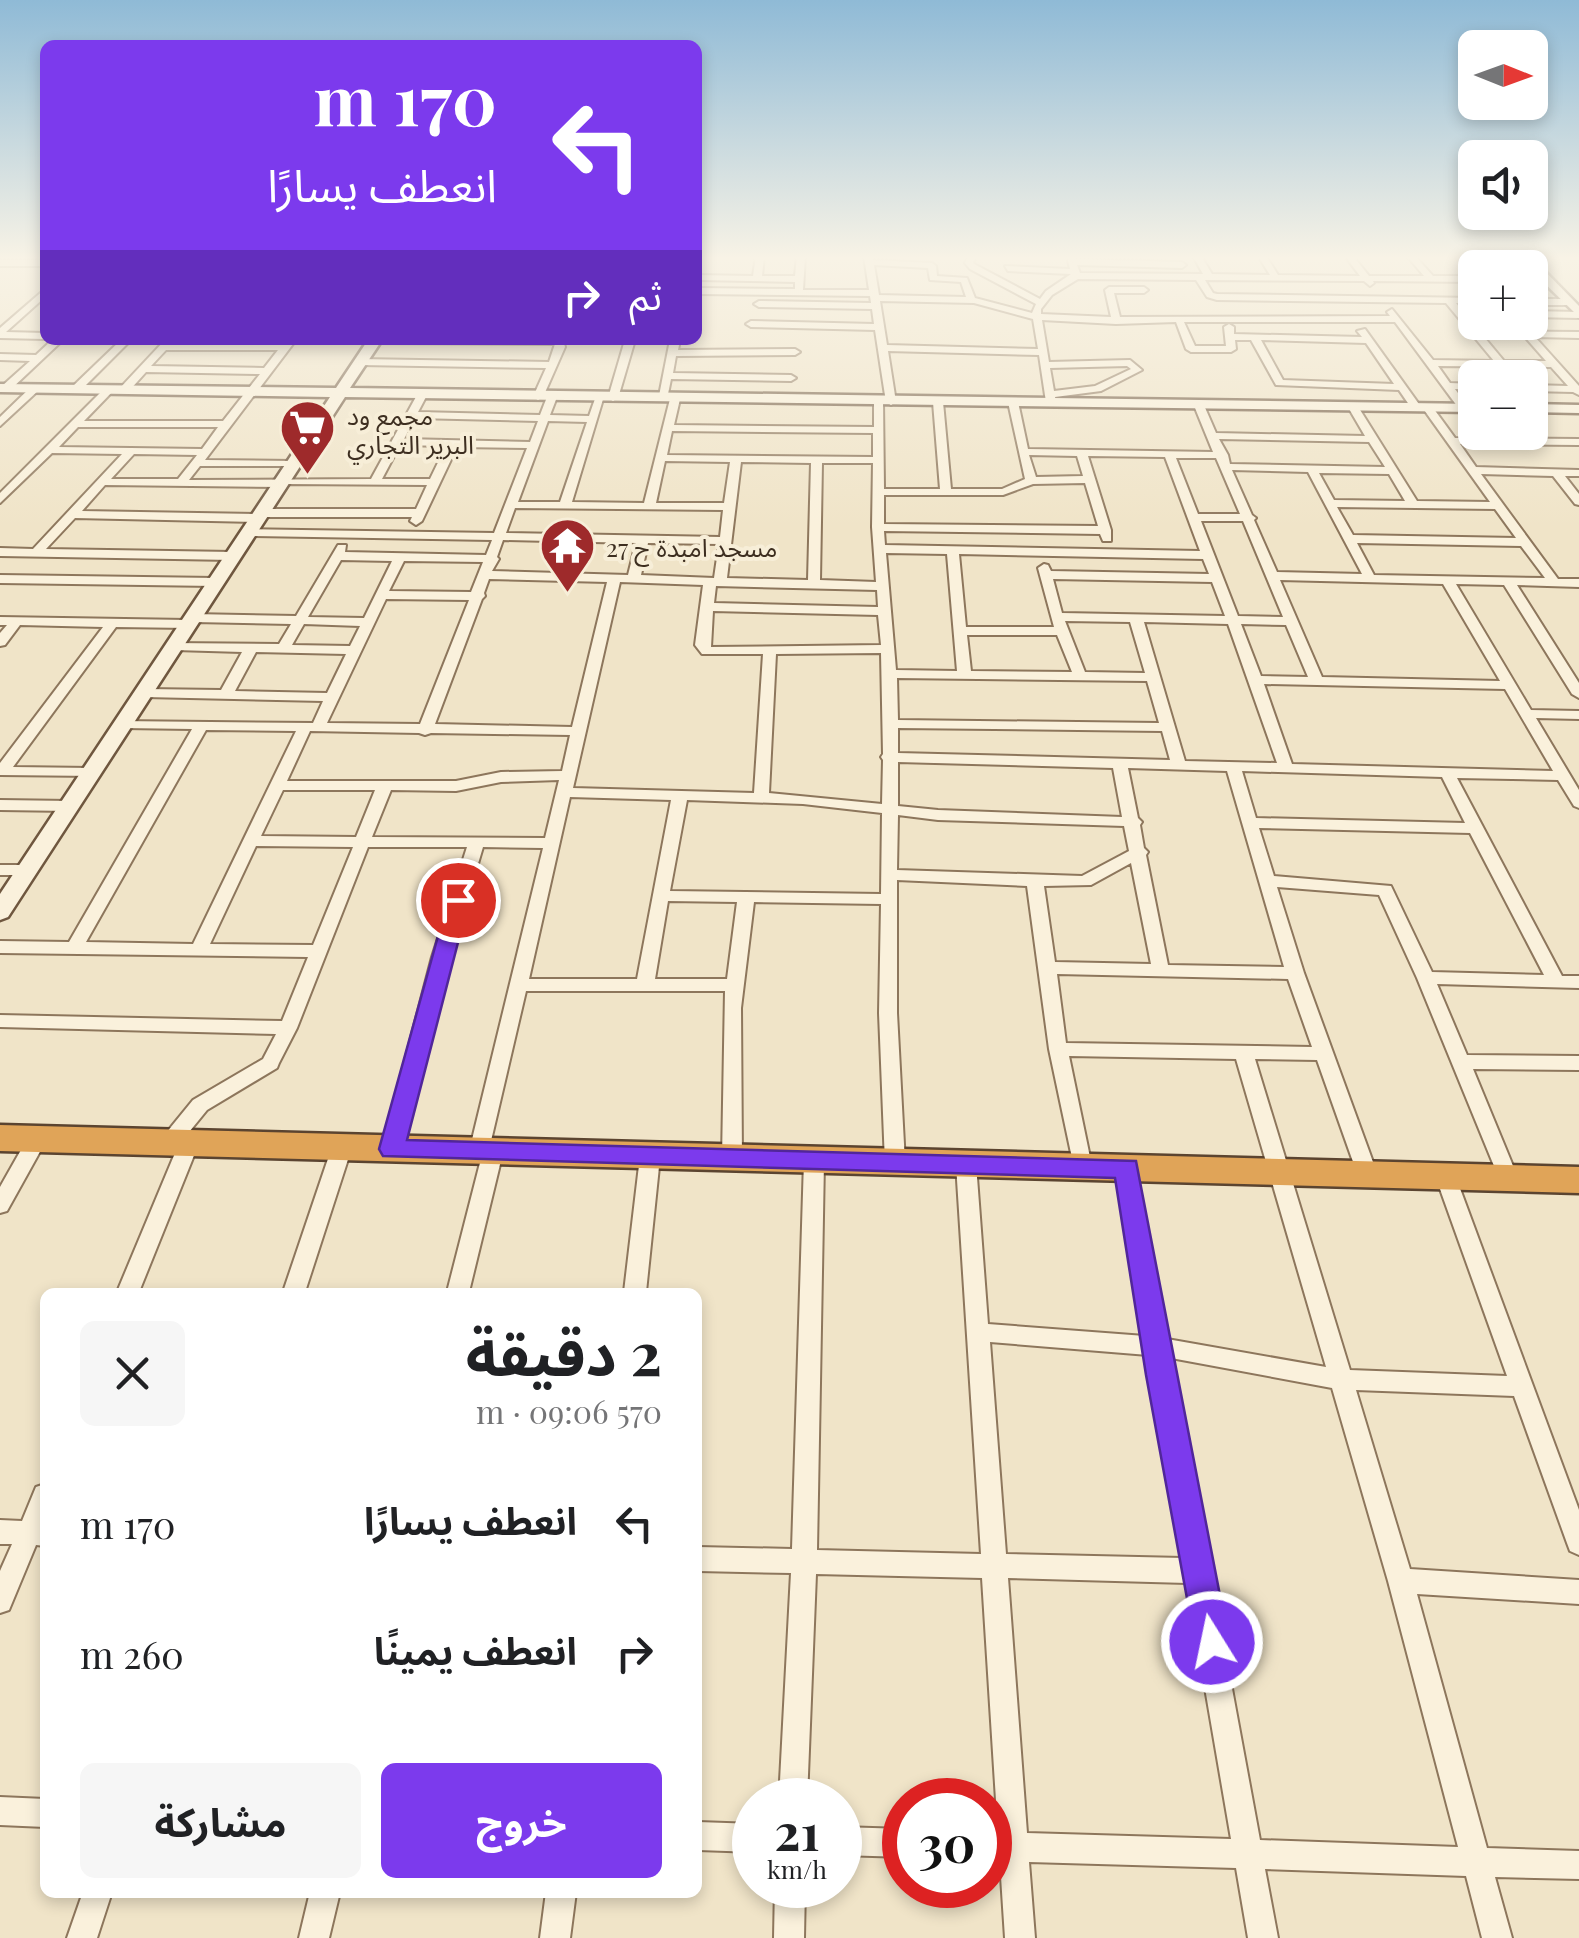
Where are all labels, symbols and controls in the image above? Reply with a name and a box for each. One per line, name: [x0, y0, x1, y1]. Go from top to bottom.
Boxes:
north arrow: [1458, 30, 1548, 120]
map controls: [1458, 30, 1548, 450]
text: 170 m: [314, 50, 497, 144]
icon: left: [532, 80, 662, 210]
button: sound: [1458, 140, 1548, 230]
text: انعطف يسارًا: [267, 153, 497, 213]
button: +: [1458, 250, 1548, 340]
text: ثم: [629, 269, 662, 320]
icon: right: [554, 270, 609, 325]
button: −: [1458, 360, 1548, 450]
supermarket icon: مجمع ود البرير التجاري: [278, 398, 338, 477]
place label: مجمع ود البرير التجاري: [347, 398, 474, 464]
temple icon: مسجد امبدة ح 27: [537, 516, 597, 595]
place label: مسجد امبدة ح 27: [606, 530, 777, 567]
pin: [416, 858, 501, 943]
icon: arrive: [431, 873, 486, 928]
text: 2 دقيقة: [466, 1311, 662, 1391]
button: close: [80, 1321, 185, 1426]
text: 570 m · 09:06: [476, 1389, 662, 1432]
text: انعطف يسارًا: [364, 1494, 577, 1545]
icon: left: [607, 1496, 662, 1551]
text: 170 m: [80, 1498, 176, 1549]
position arrow: [1160, 1590, 1264, 1694]
text: انعطف يمينًا: [374, 1624, 577, 1675]
icon: right: [607, 1626, 662, 1681]
text: 260 m: [80, 1628, 184, 1679]
button: مشاركة: [80, 1763, 361, 1878]
button: خروج: [381, 1763, 662, 1878]
speed limit sign: 30: [882, 1778, 1012, 1908]
text: 21: [774, 1797, 820, 1864]
text: km/h: [767, 1852, 827, 1885]

